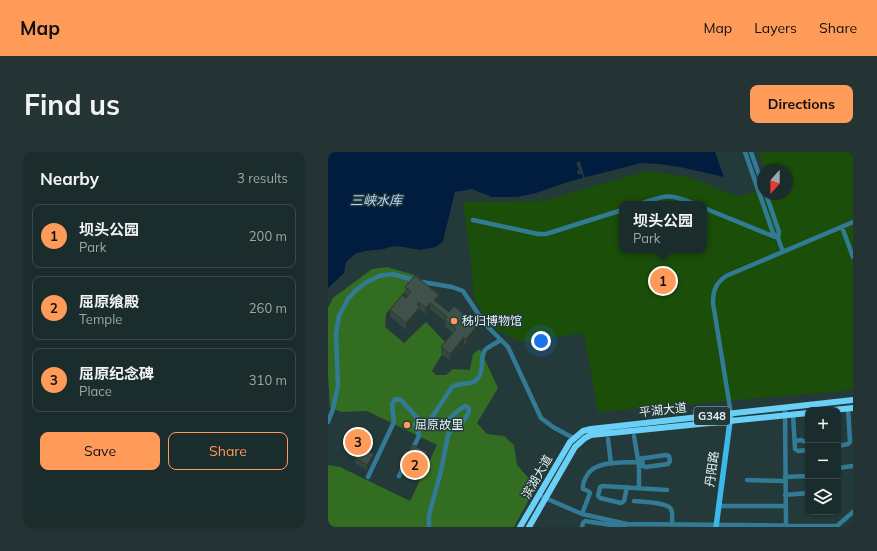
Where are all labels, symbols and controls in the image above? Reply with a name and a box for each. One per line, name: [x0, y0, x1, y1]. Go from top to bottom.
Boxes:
text: Map: [20, 16, 60, 40]
text: Map: [703, 19, 732, 37]
text: Layers: [754, 19, 797, 37]
text: Share: [819, 19, 857, 37]
button: Directions: [750, 85, 853, 123]
text: Find us: [24, 87, 120, 122]
north arrow: [757, 164, 793, 200]
text: Nearby: [40, 168, 99, 189]
text: 3 results: [237, 170, 288, 186]
water label: 三峡水库: [350, 192, 404, 208]
popup: [619, 201, 707, 253]
text: 坝头公园: [633, 211, 693, 230]
text: 坝头公园: [79, 220, 139, 239]
text: 1: [50, 228, 58, 244]
text: 200 m: [249, 228, 287, 244]
text: Park: [633, 230, 660, 246]
text: Park: [79, 239, 106, 255]
pin: 1: [650, 266, 676, 296]
text: 屈原飨殿: [79, 292, 139, 311]
text: 2: [50, 300, 58, 316]
text: 260 m: [249, 300, 287, 316]
text: Temple: [79, 311, 122, 327]
place label: 秭归博物馆: [462, 313, 522, 328]
marker: 秭归博物馆: [449, 316, 459, 326]
your location: [531, 331, 551, 351]
text: 屈原纪念碑: [79, 364, 154, 383]
text: 3: [50, 372, 58, 388]
text: 310 m: [249, 372, 287, 388]
text: Place: [79, 383, 112, 399]
street label: 平湖大道: [638, 400, 688, 419]
road number: G348: [694, 407, 730, 425]
map controls: [805, 407, 841, 515]
button: +: [805, 407, 841, 443]
place label: 屈原故里: [415, 417, 463, 432]
marker: 屈原故里: [402, 420, 412, 430]
pin: 3: [345, 427, 371, 457]
button: Save: [40, 432, 160, 470]
button: Share: [168, 432, 288, 470]
button: −: [805, 443, 841, 479]
pin: 2: [402, 450, 428, 480]
street label: 丹阳路: [702, 450, 721, 488]
street label: 滨湖大道: [518, 452, 555, 501]
button: layers: [805, 479, 841, 515]

